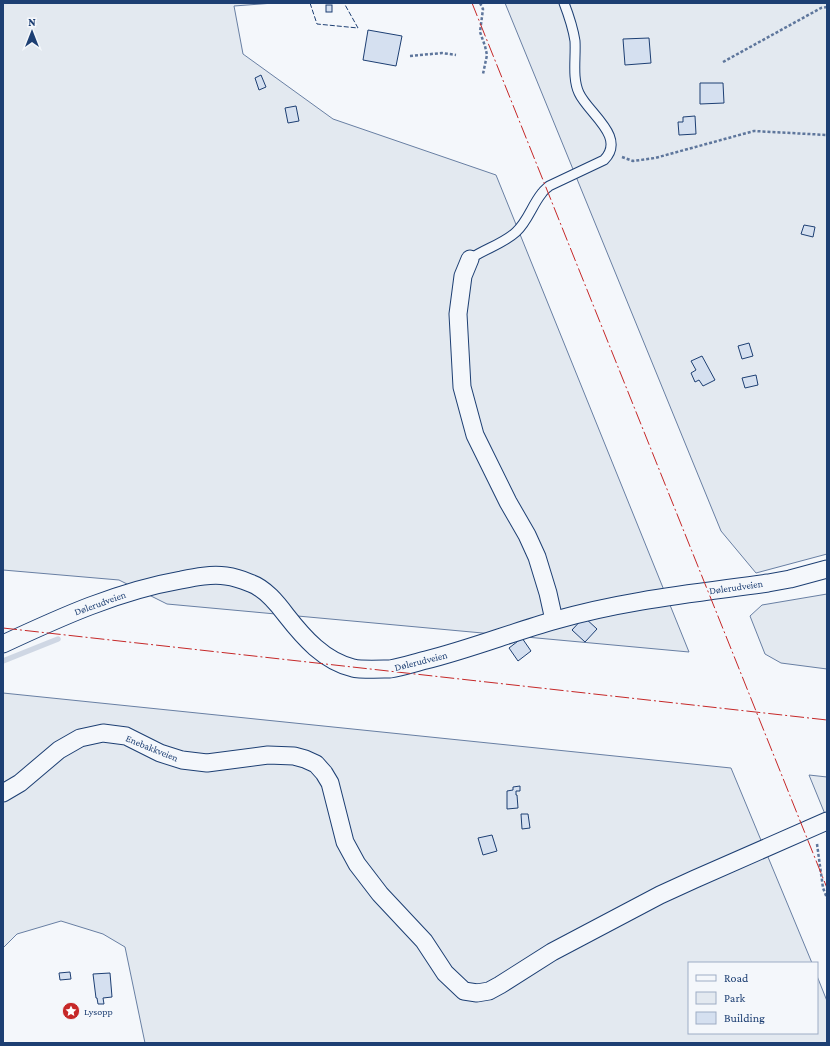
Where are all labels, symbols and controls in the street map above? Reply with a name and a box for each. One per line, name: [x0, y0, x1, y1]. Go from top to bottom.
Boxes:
north arrow: [12, 12, 52, 52]
text: N: [28, 16, 36, 28]
street label: Dølerudveien: [708, 578, 764, 596]
street label: Dølerudveien: [73, 588, 128, 617]
street label: Dølerudveien: [393, 649, 449, 673]
street label: Enebakkveien: [124, 732, 180, 764]
legend: [688, 962, 818, 1034]
text: Road: [724, 971, 749, 985]
text: Park: [724, 991, 746, 1005]
place icon: Lysopp: [61, 1001, 81, 1021]
place label: Lysopp: [84, 1006, 113, 1017]
text: Building: [724, 1011, 765, 1025]

